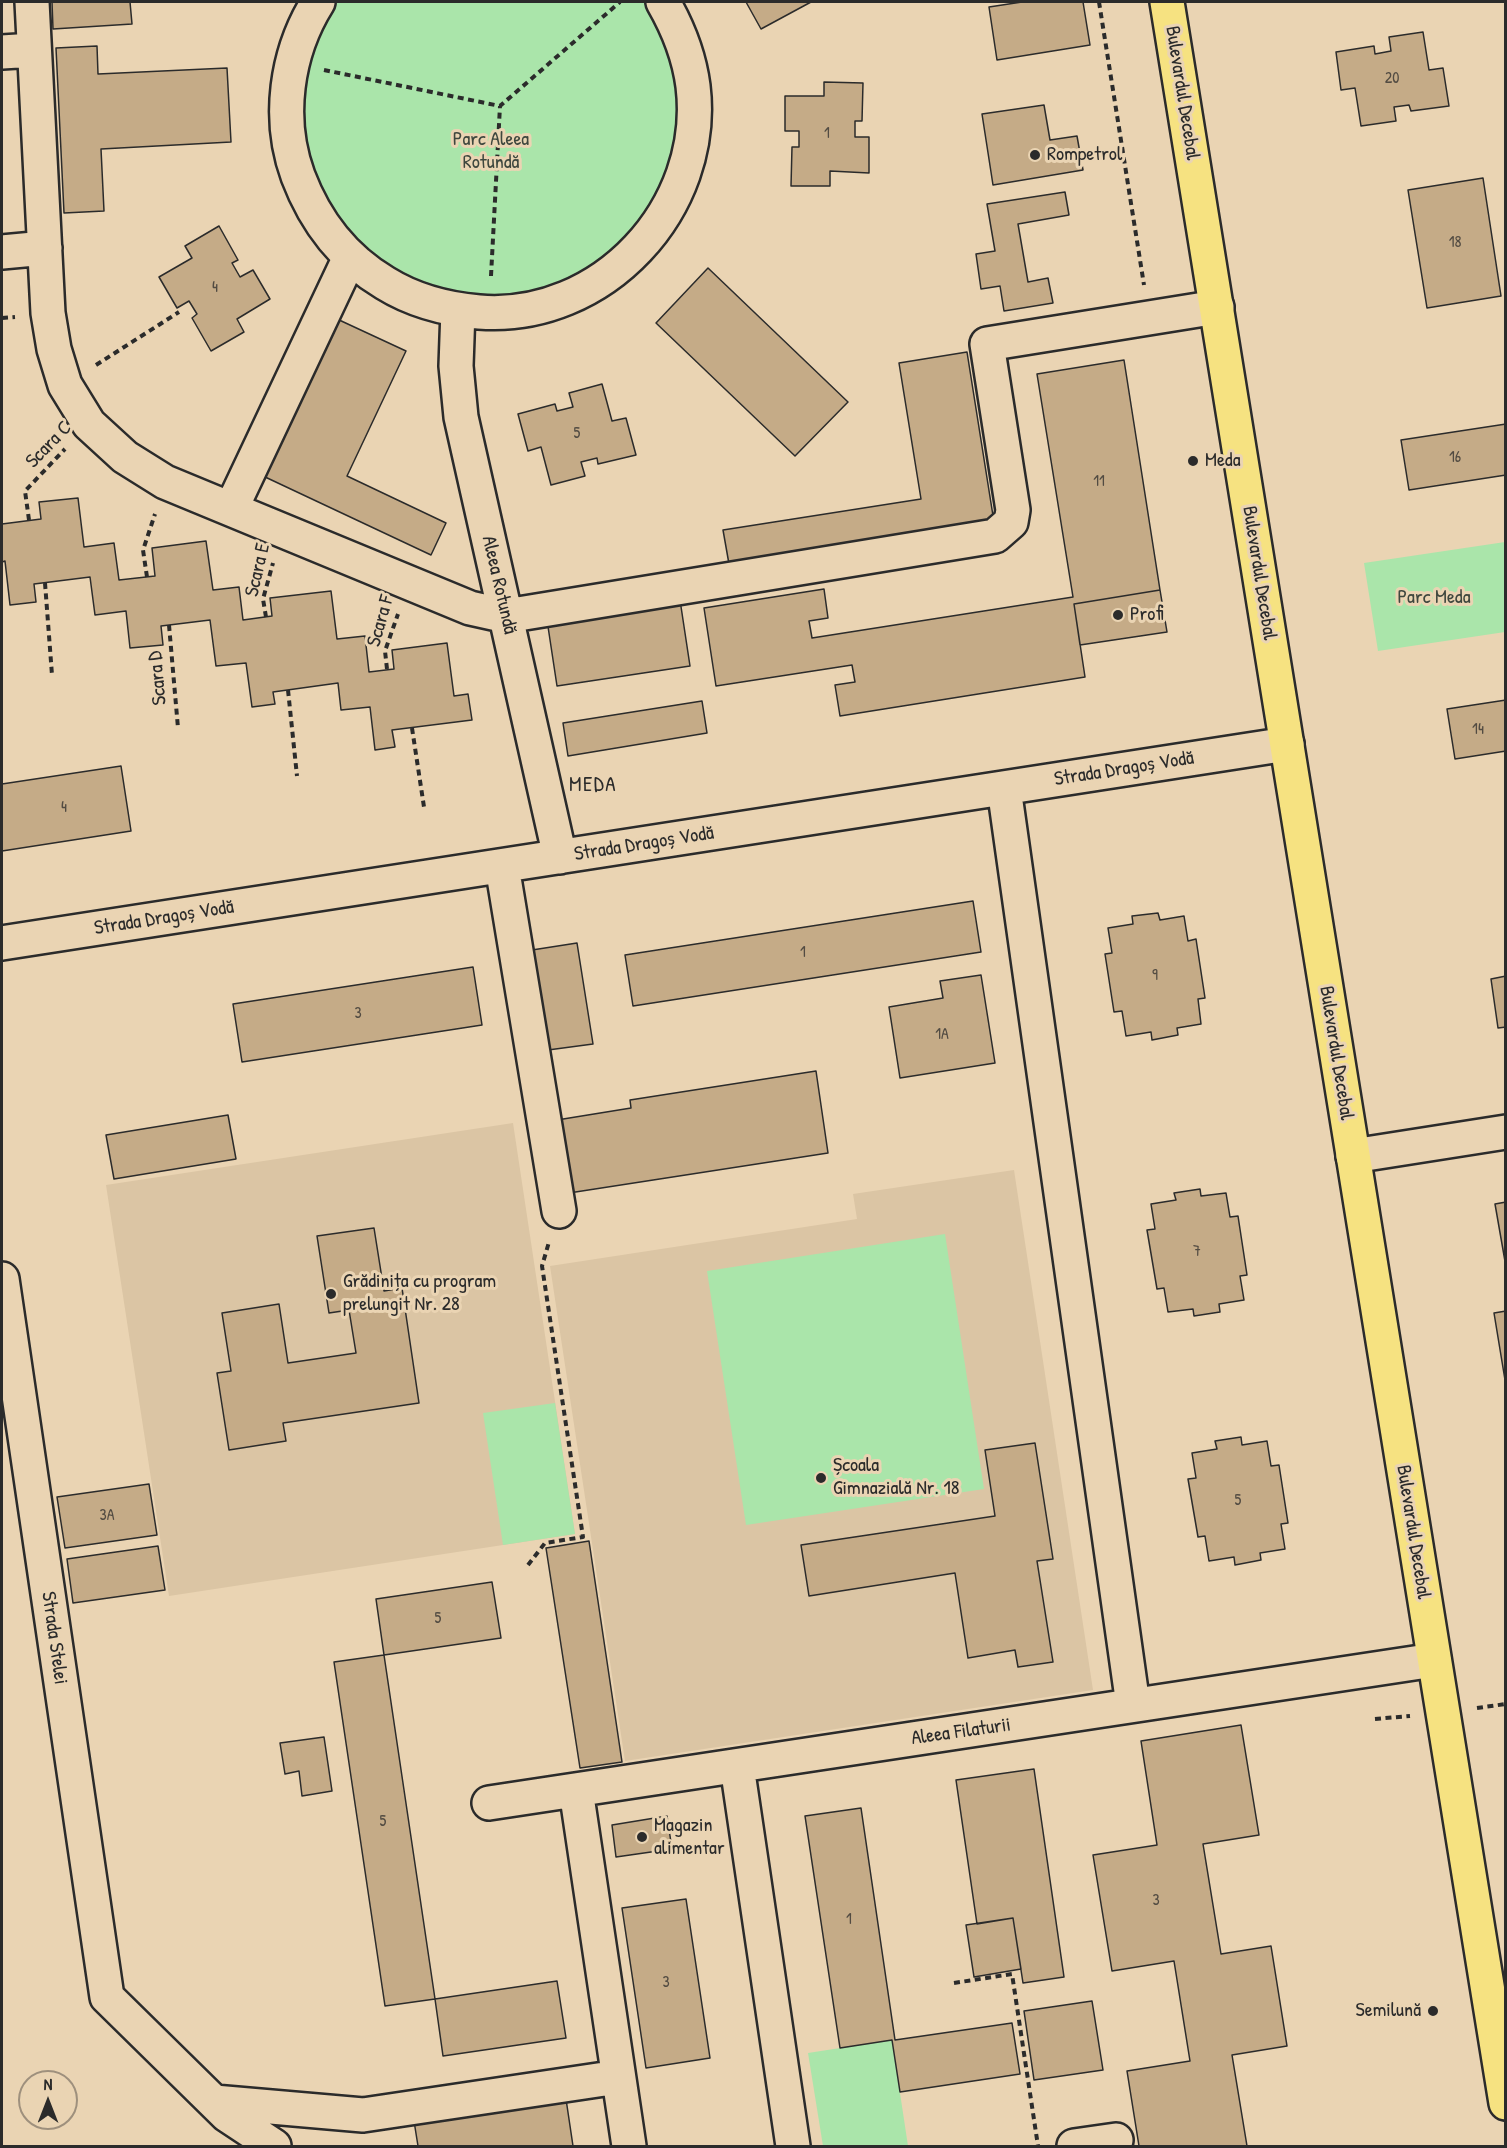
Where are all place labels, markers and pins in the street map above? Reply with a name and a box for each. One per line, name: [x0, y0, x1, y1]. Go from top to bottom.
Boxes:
place label: Rompetrol: [1047, 143, 1122, 167]
marker: Rompetrol: [1028, 148, 1042, 162]
place label: Meda: [1205, 449, 1240, 473]
marker: Meda: [1186, 454, 1200, 468]
place label: Profi: [1130, 603, 1163, 627]
marker: Profi: [1111, 608, 1125, 622]
place label: Grădinița cu program prelungit Nr. 28: [343, 1270, 496, 1317]
marker: Grădinița cu program prelungit Nr. 28: [324, 1287, 338, 1301]
place label: Școala Gimnazială Nr. 18: [833, 1454, 959, 1501]
marker: Școala Gimnazială Nr. 18: [814, 1471, 828, 1485]
place label: Magazin alimentar: [654, 1814, 725, 1861]
marker: Magazin alimentar: [635, 1830, 649, 1844]
place label: Semilună: [1356, 1999, 1421, 2023]
marker: Semilună: [1426, 2004, 1440, 2018]

